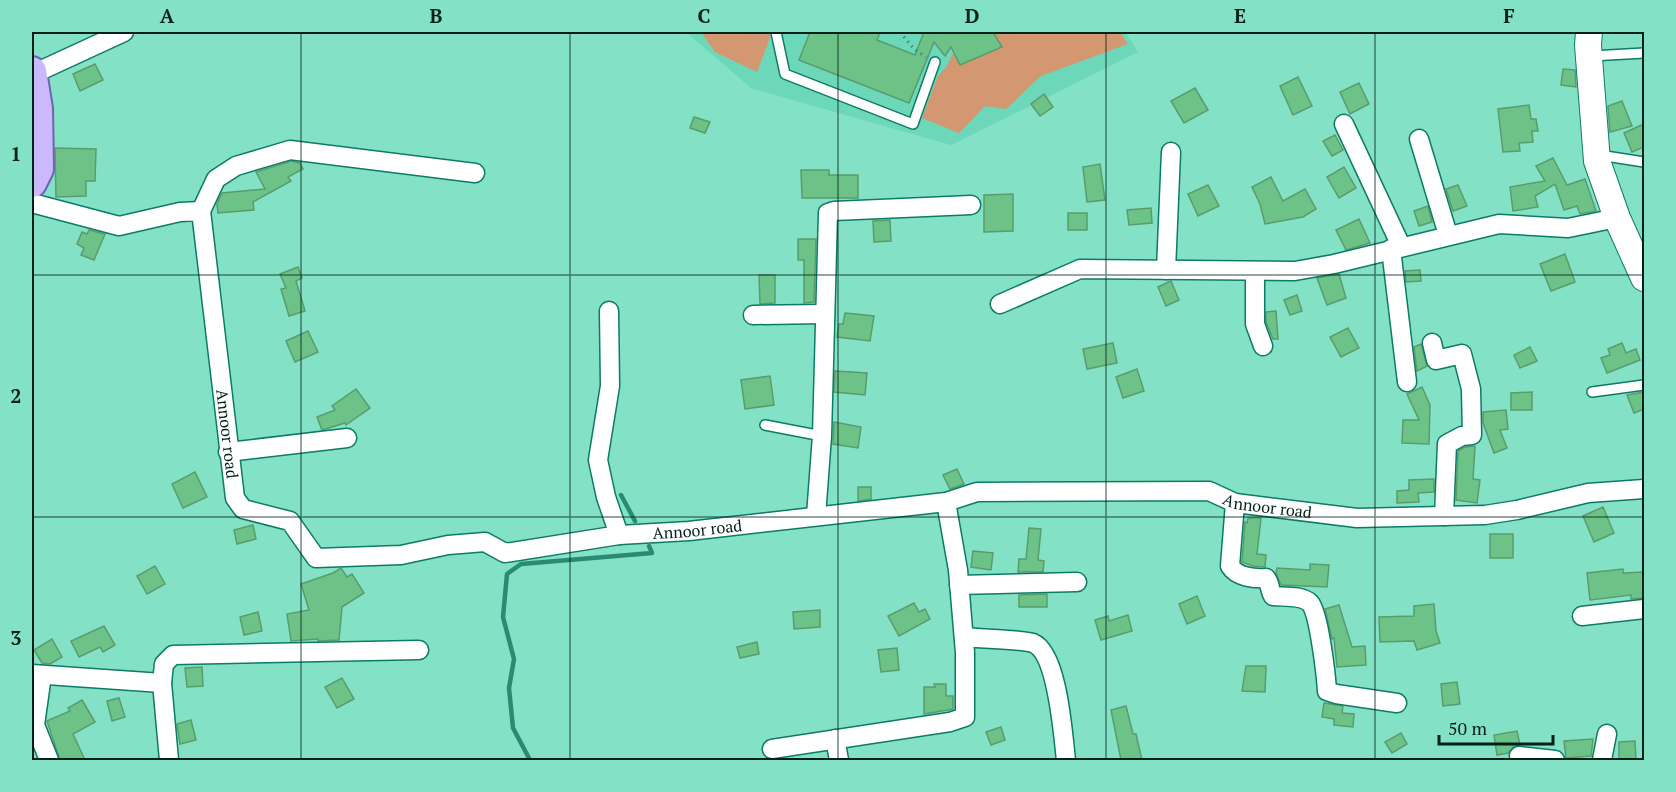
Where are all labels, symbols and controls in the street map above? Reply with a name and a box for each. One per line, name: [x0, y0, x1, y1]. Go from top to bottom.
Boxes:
text: A: [160, 2, 175, 29]
text: B: [430, 2, 443, 29]
text: C: [697, 2, 711, 29]
text: D: [965, 2, 979, 29]
text: E: [1234, 2, 1246, 29]
text: F: [1503, 2, 1515, 29]
text: 1: [10, 140, 22, 167]
text: 2: [10, 382, 22, 409]
street label: Annoor road: [211, 388, 244, 480]
street label: Annoor road: [1219, 488, 1313, 523]
street label: Annoor road: [652, 514, 743, 544]
text: 3: [10, 624, 22, 651]
scale bar: [1439, 708, 1553, 746]
text: 50 m: [1448, 716, 1488, 740]

